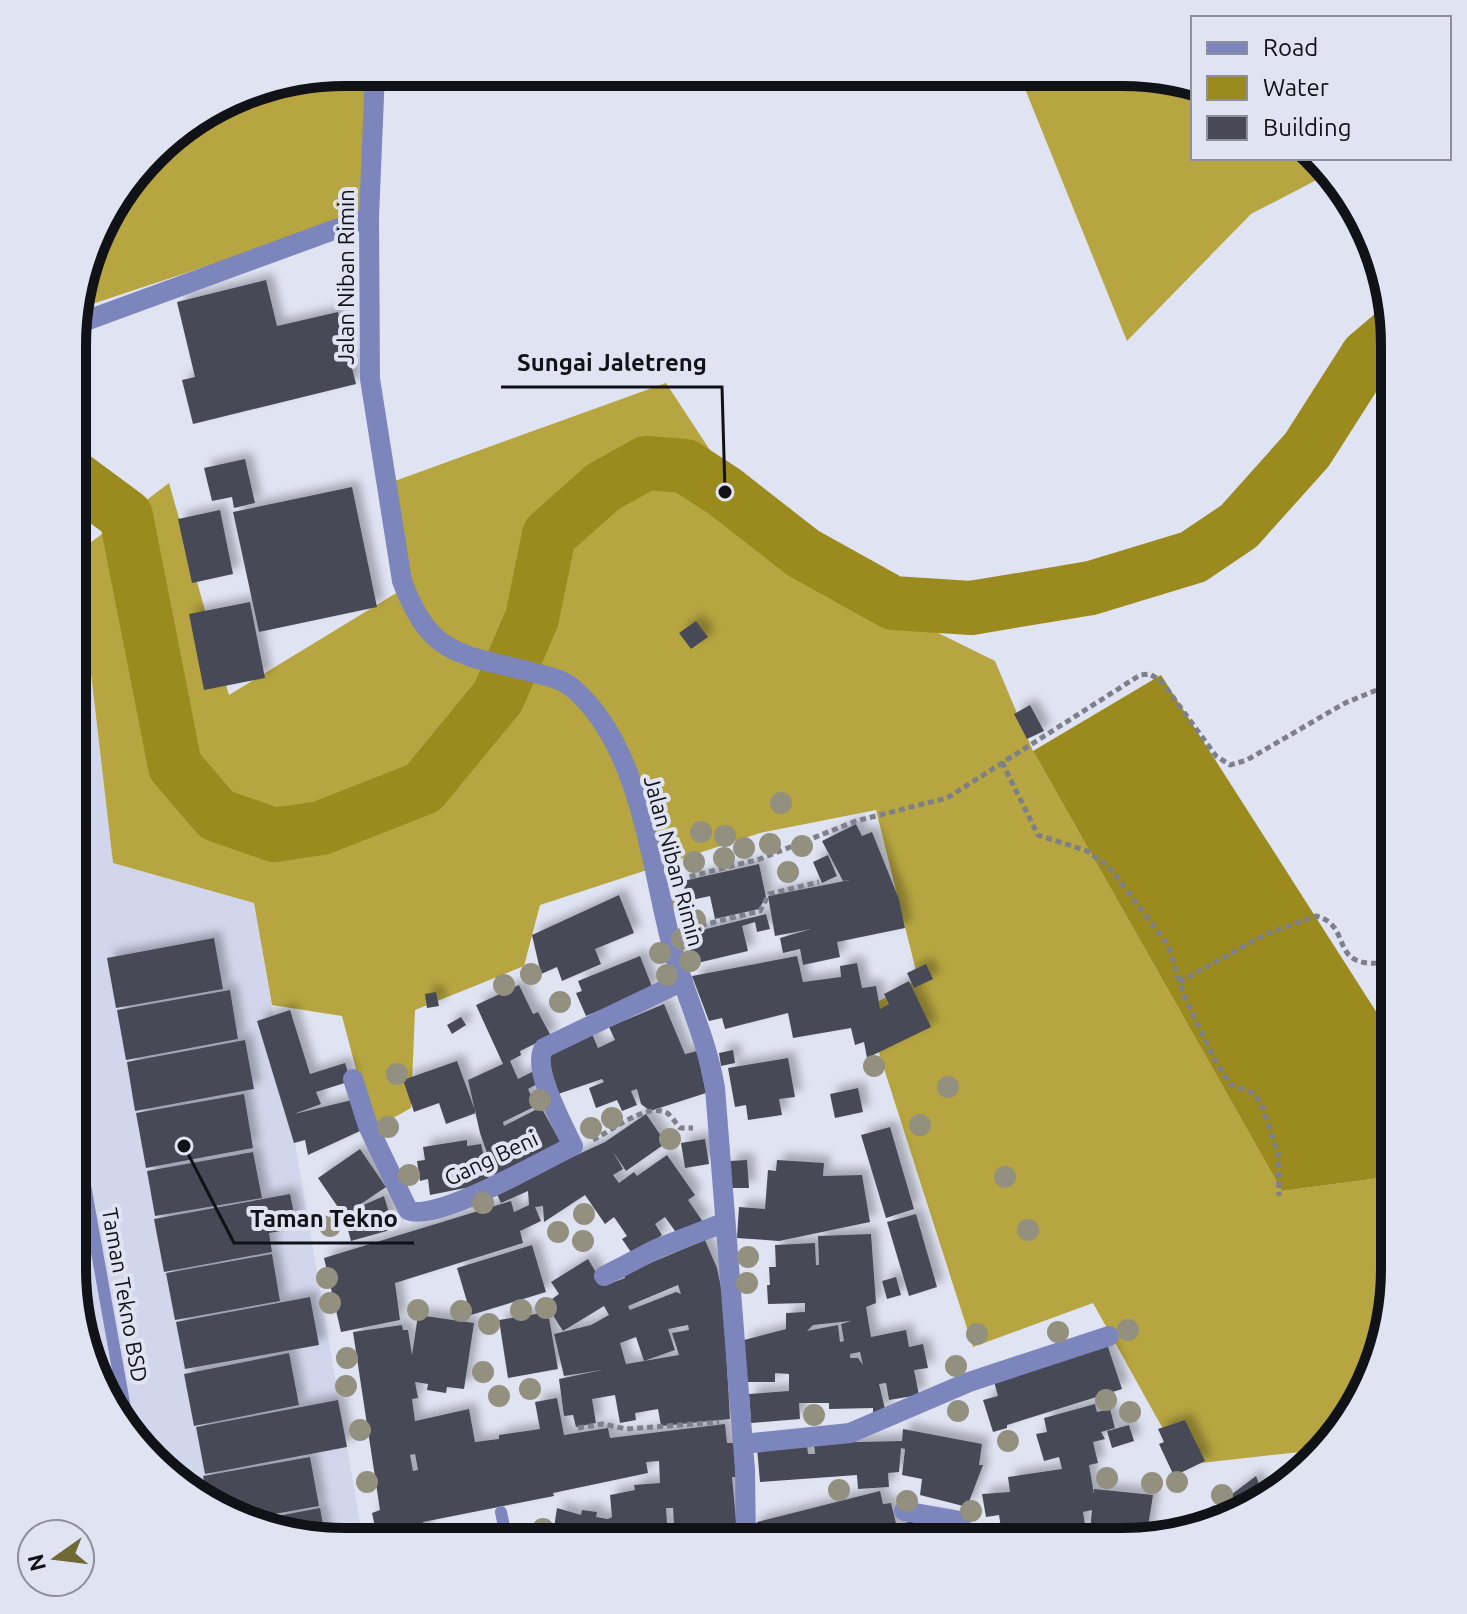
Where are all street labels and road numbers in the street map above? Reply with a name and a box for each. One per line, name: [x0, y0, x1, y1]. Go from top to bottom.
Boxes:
street label: Jalan Niban Rimin: [333, 189, 358, 365]
street label: Jalan Niban Rimin: [640, 773, 709, 949]
street label: Gang Beni: [440, 1125, 541, 1190]
street label: Taman Tekno BSD: [98, 1206, 153, 1384]

